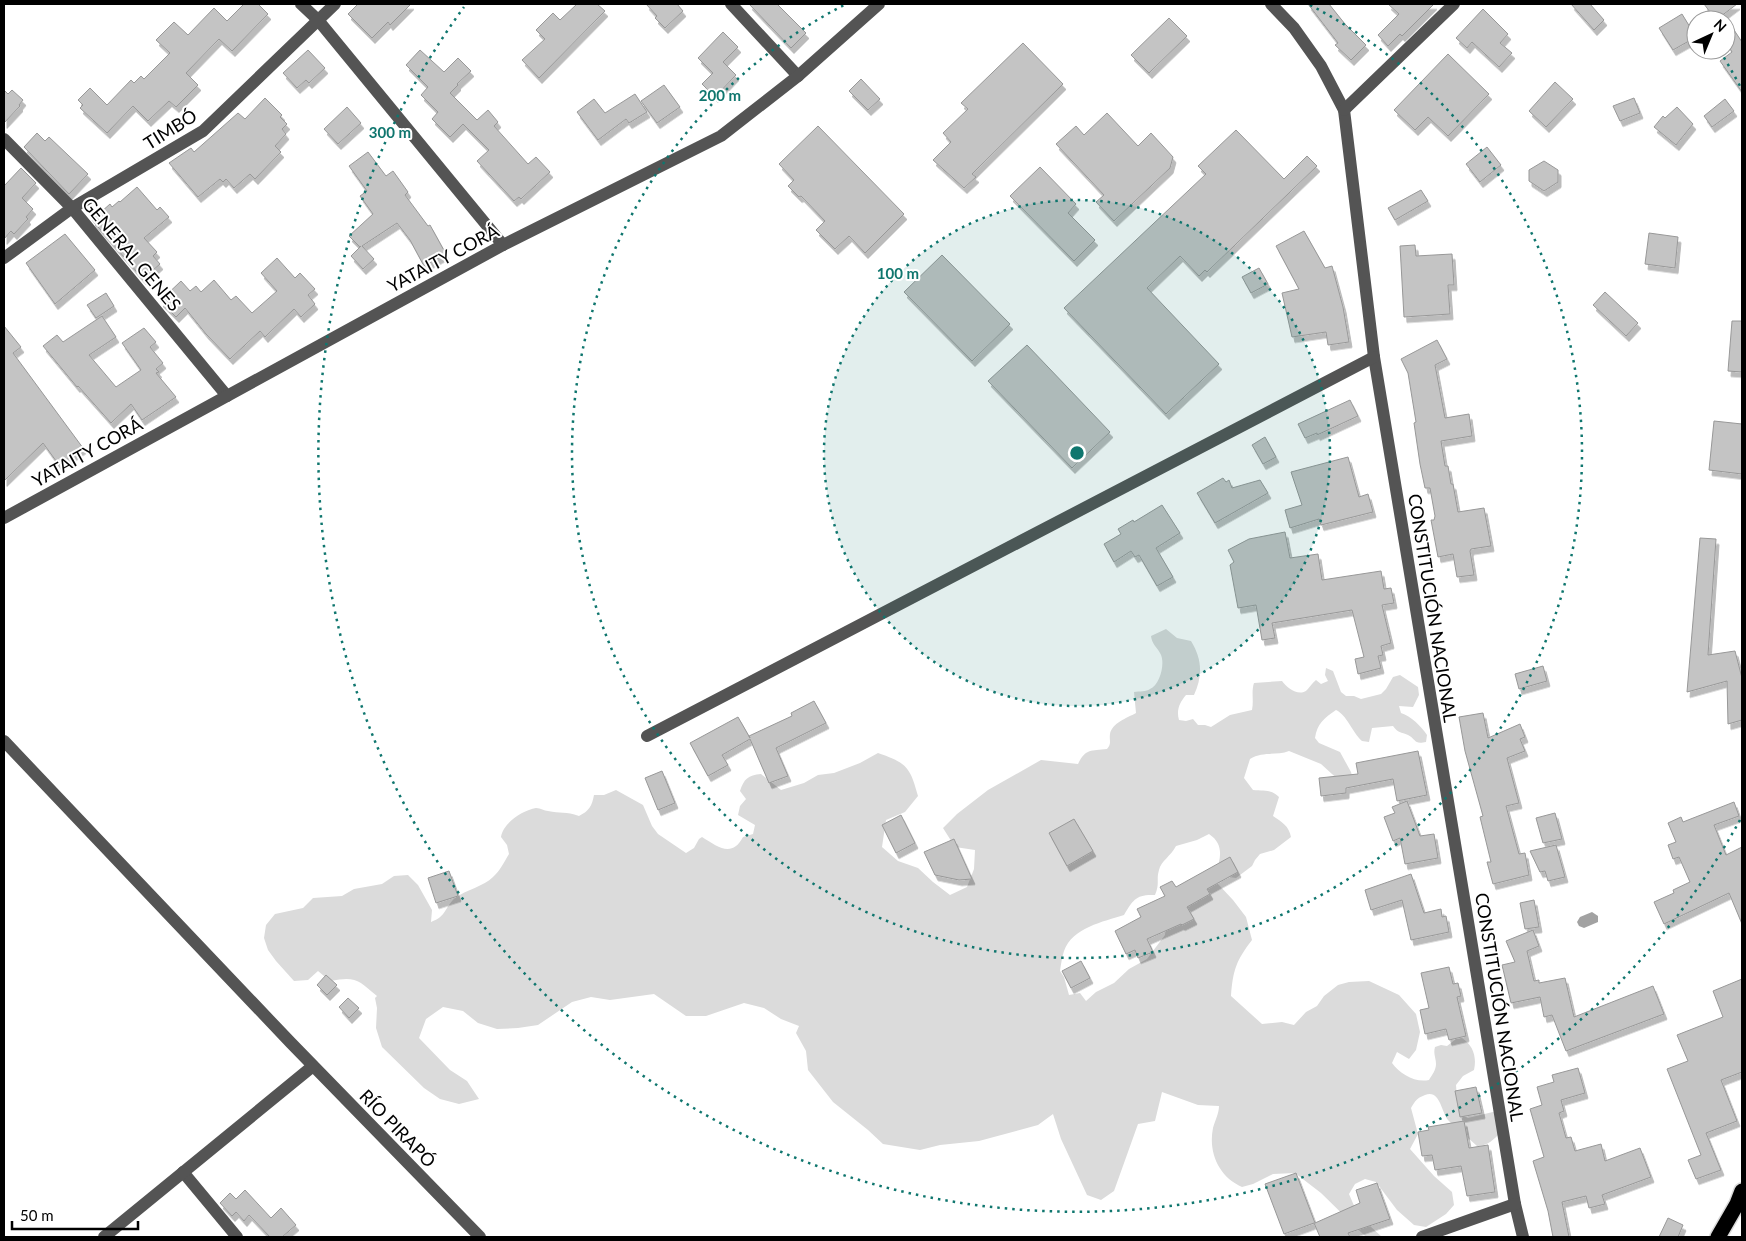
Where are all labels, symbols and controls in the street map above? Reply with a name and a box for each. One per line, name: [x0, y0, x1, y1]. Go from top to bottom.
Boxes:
north arrow: [1686, 10, 1736, 60]
text: N: [1711, 15, 1730, 35]
text: 200 m: [699, 86, 741, 104]
street label: TIMBÓ: [139, 104, 201, 154]
text: 300 m: [369, 123, 411, 141]
street label: GENERAL GENES: [78, 193, 186, 315]
street label: YATAITY CORÁ: [384, 219, 503, 297]
text: 100 m: [877, 264, 919, 282]
street label: YATAITY CORÁ: [28, 412, 147, 491]
centre of rings: [1068, 444, 1086, 462]
street label: CONSTITUCIÓN NACIONAL: [1404, 492, 1462, 724]
street label: CONSTITUCIÓN NACIONAL: [1471, 891, 1529, 1123]
street label: RÍO PIRAPÓ: [355, 1084, 441, 1172]
scale bar: [12, 1198, 139, 1230]
text: 50 m: [20, 1206, 54, 1224]

